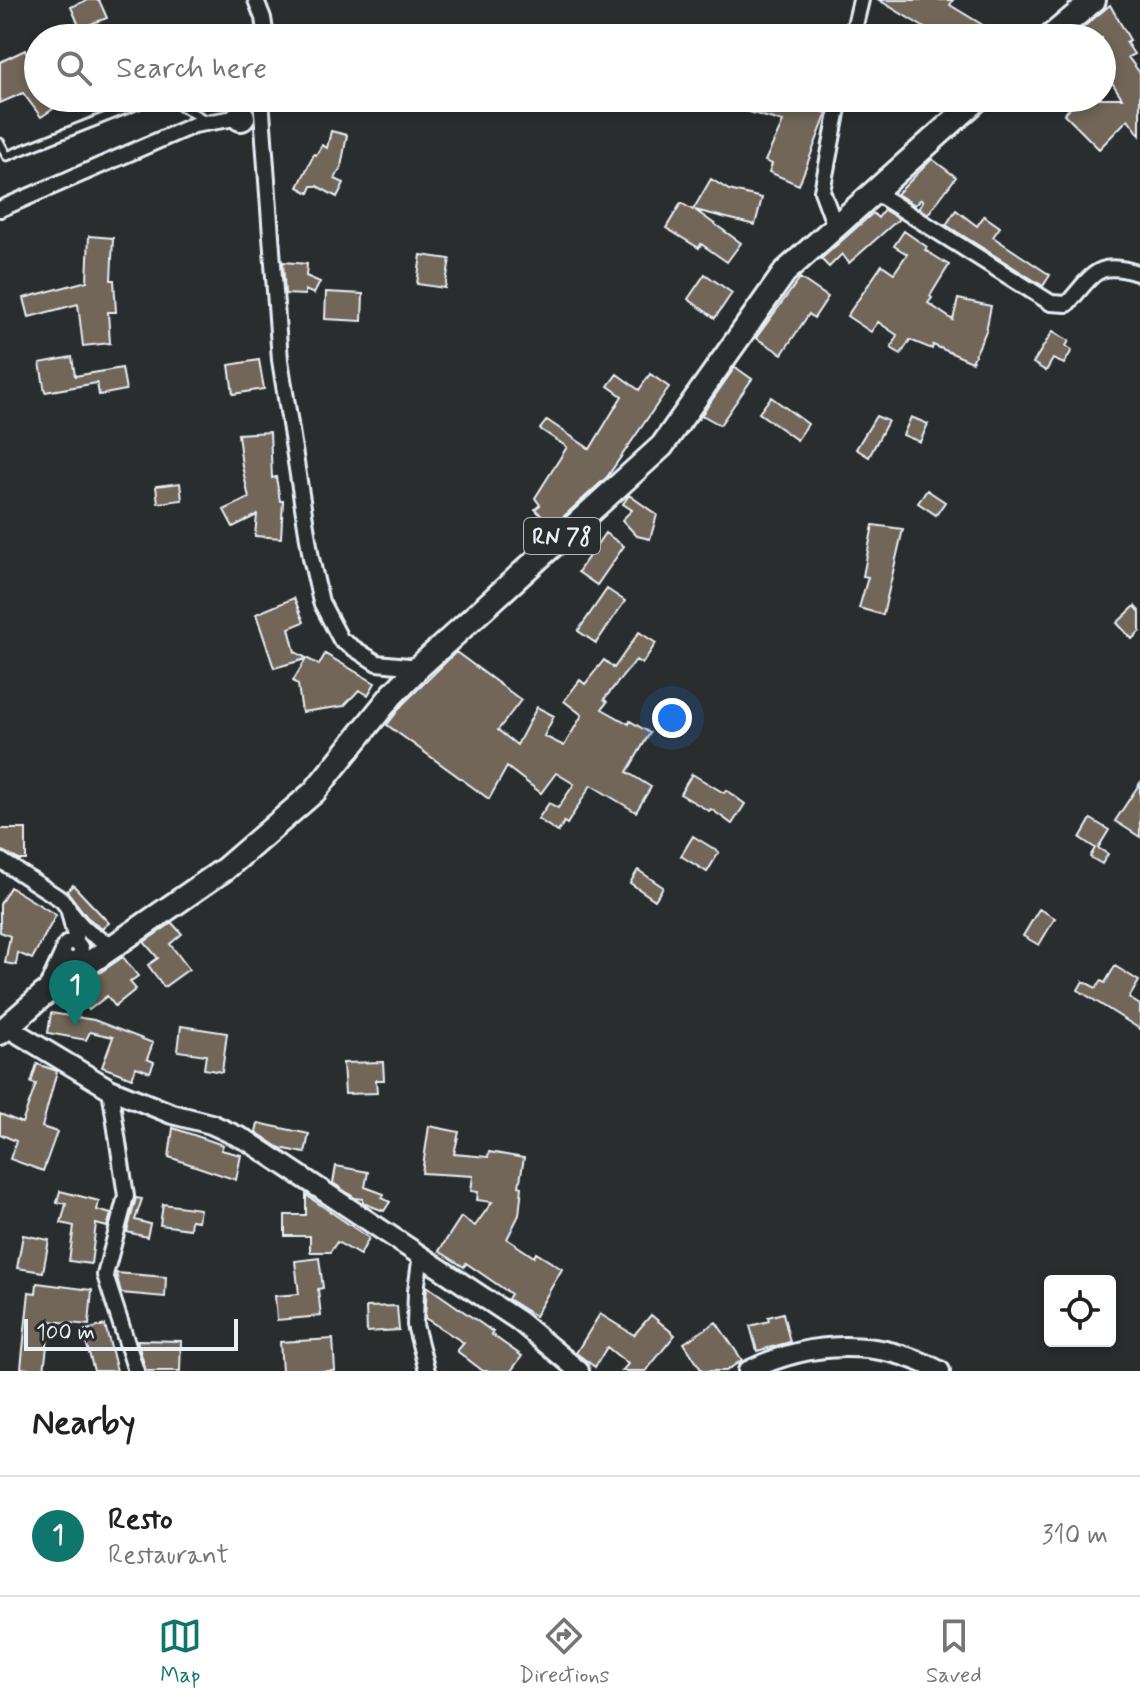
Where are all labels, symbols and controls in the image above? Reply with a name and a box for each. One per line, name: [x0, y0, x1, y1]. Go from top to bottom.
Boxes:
search box: [24, 24, 1116, 112]
icon: search: [52, 46, 96, 90]
text: Search here: [116, 49, 267, 88]
road number: RN 78: [524, 518, 600, 554]
your location: [652, 698, 692, 738]
pin: 1: [49, 960, 101, 1026]
map controls: [1044, 1275, 1116, 1347]
button: locate: [1044, 1275, 1116, 1347]
scale bar: [24, 1315, 238, 1351]
text: 100 m: [36, 1319, 95, 1347]
text: Nearby: [32, 1401, 136, 1446]
text: Resto: [108, 1500, 173, 1539]
text: 1: [52, 1519, 64, 1553]
text: 310 m: [1042, 1519, 1108, 1553]
text: Restaurant: [108, 1539, 229, 1573]
tab: Map: [158, 1614, 202, 1690]
tab: Directions: [519, 1614, 609, 1690]
tab: Saved: [926, 1614, 982, 1690]

